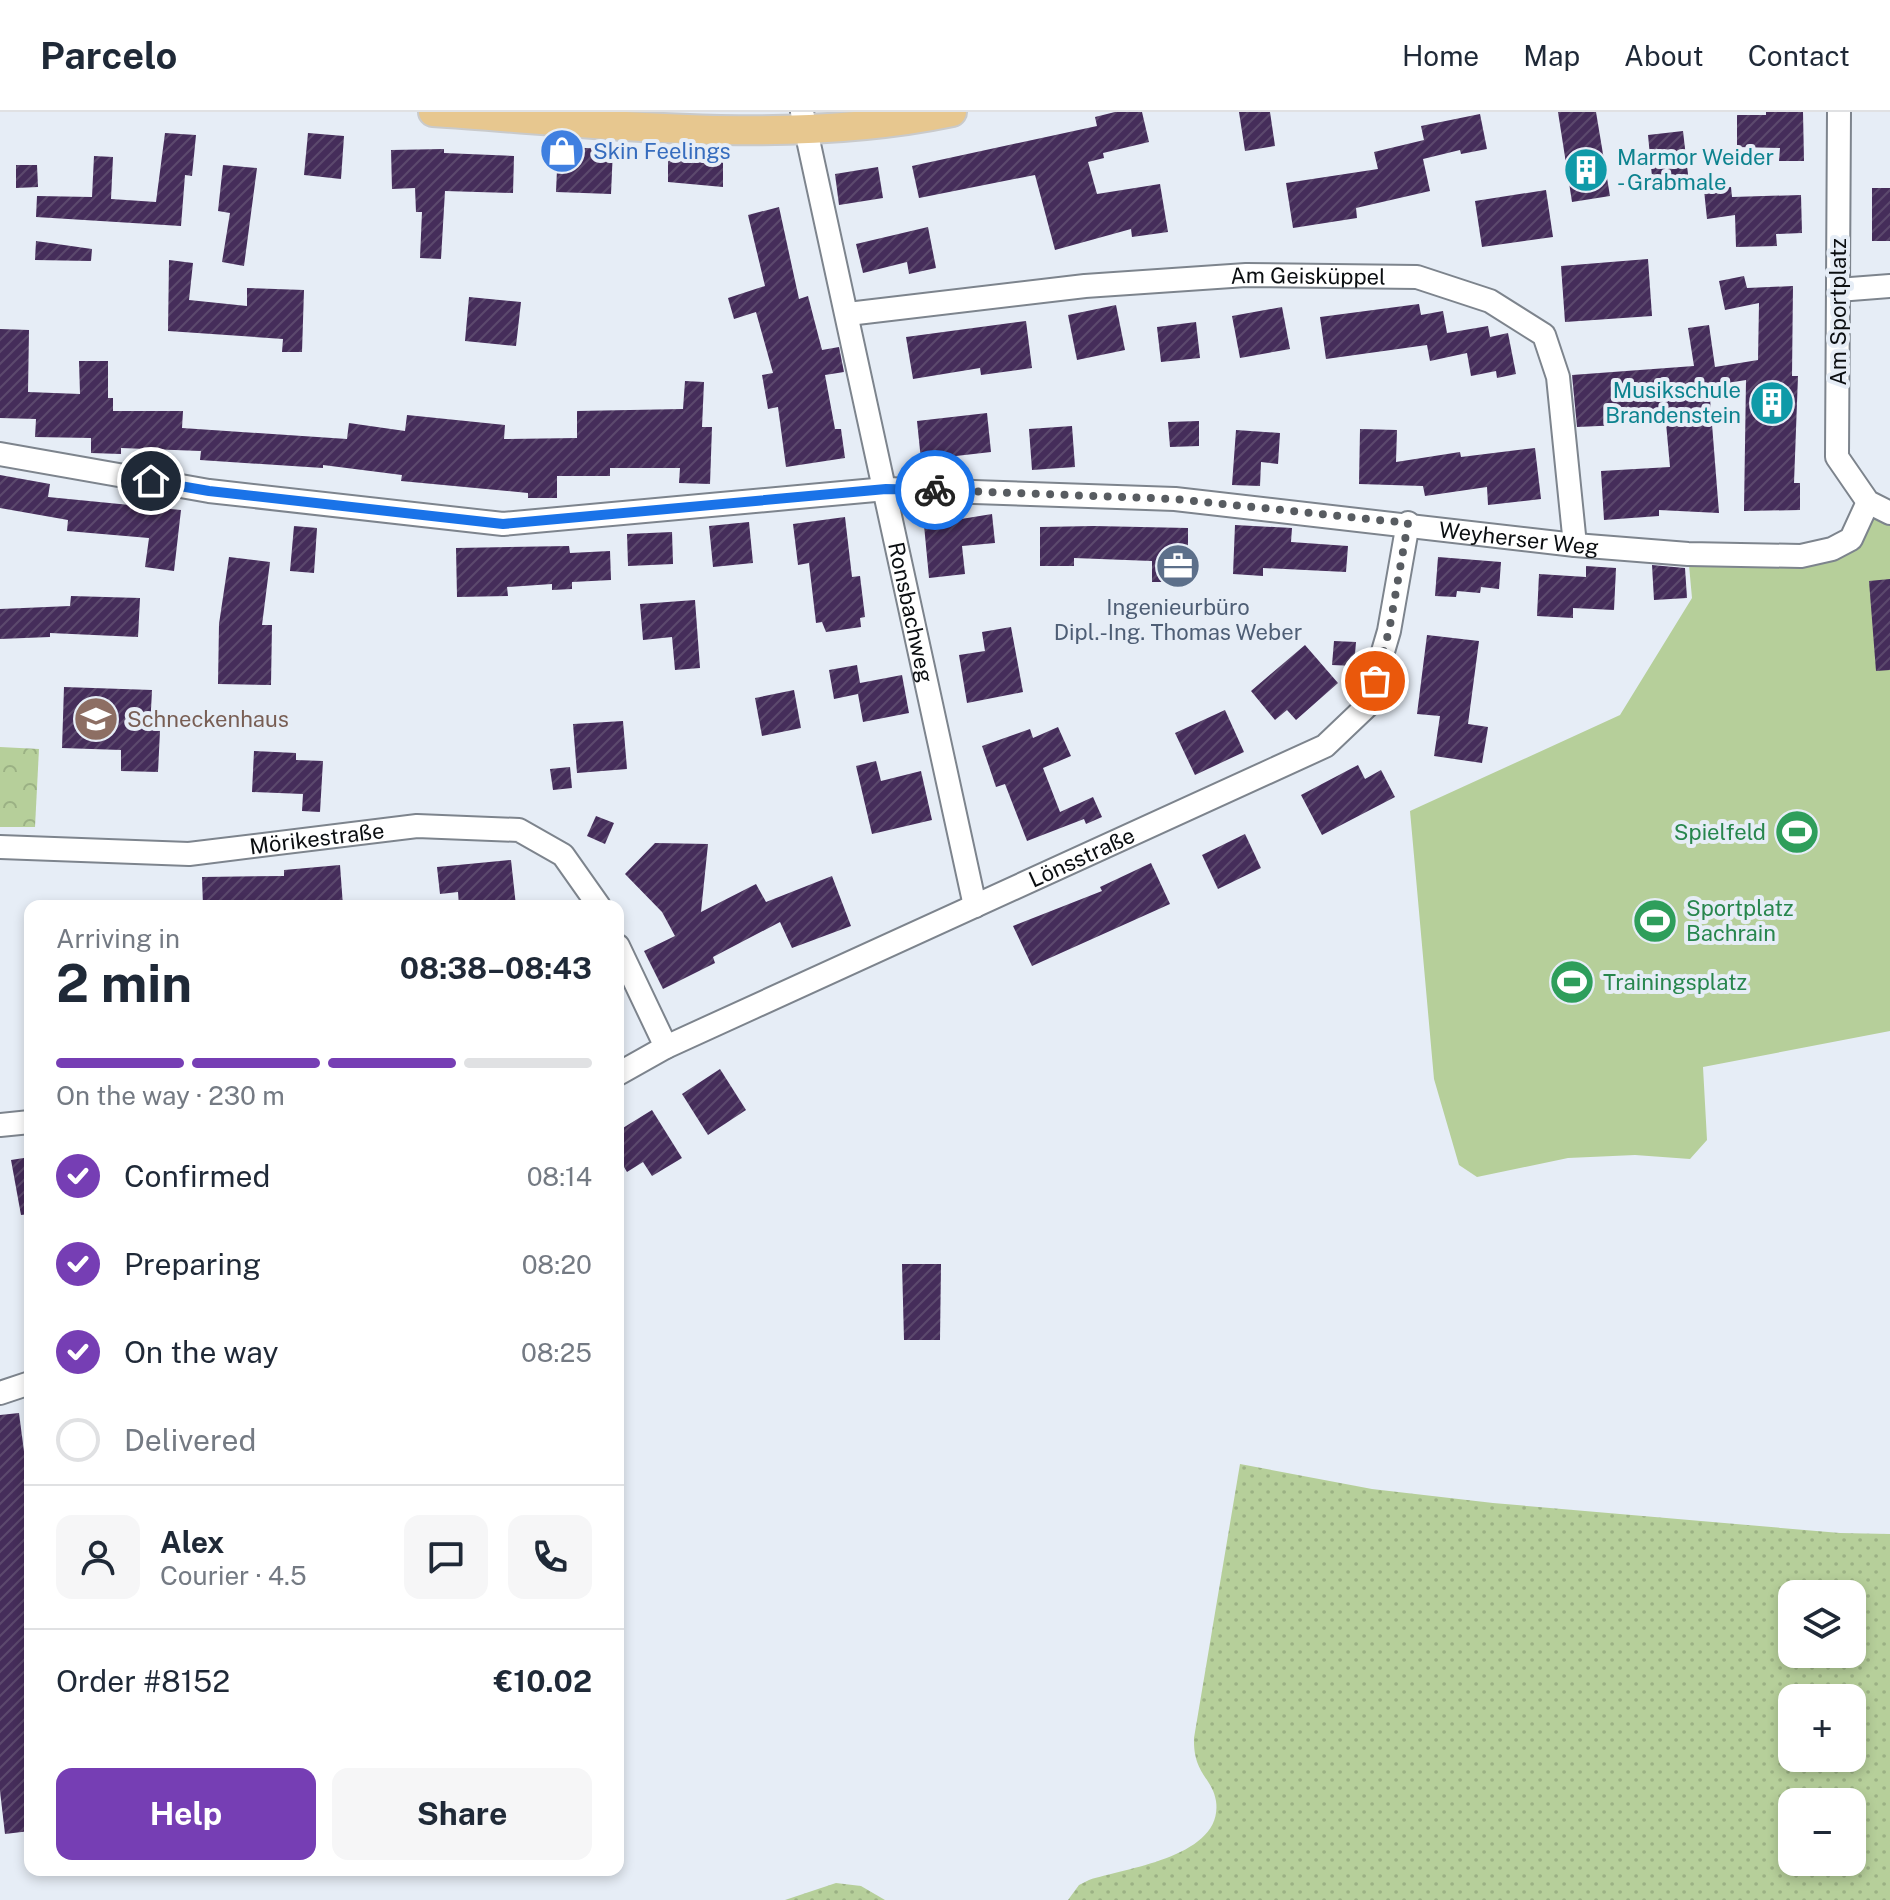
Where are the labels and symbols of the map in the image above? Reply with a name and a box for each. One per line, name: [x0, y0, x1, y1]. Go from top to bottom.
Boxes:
shop icon: Skin Feelings: [538, 127, 586, 175]
place label: Skin Feelings: [593, 138, 731, 164]
place label: Marmor Weider - Grabmale: [1617, 144, 1774, 195]
building icon: Marmor Weider - Grabmale: [1562, 146, 1610, 194]
street label: Am Sportplatz: [1825, 238, 1851, 386]
street label: Am Geisküppel: [1229, 262, 1386, 290]
place label: Musikschule Brandenstein: [1605, 377, 1741, 428]
building icon: Musikschule Brandenstein: [1748, 379, 1796, 427]
pin: [117, 447, 185, 515]
courier: [895, 450, 975, 530]
street label: Weyherser Weg: [1437, 516, 1600, 560]
street label: Ronsbachweg: [883, 540, 939, 685]
office icon: Ingenieurbüro Dipl.-Ing. Thomas Weber: [1154, 542, 1202, 590]
place label: Ingenieurbüro Dipl.-Ing. Thomas Weber: [1054, 594, 1302, 645]
pin: [1341, 647, 1409, 715]
school or university icon: Schneckenhaus: [72, 695, 120, 743]
place label: Schneckenhaus: [127, 706, 289, 732]
sports icon: Spielfeld: [1773, 808, 1821, 856]
street label: Mörikestraße: [248, 817, 386, 859]
place label: Spielfeld: [1674, 819, 1766, 845]
street label: Lönsstraße: [1024, 822, 1139, 893]
place label: Sportplatz Bachrain: [1686, 895, 1794, 946]
sports icon: Sportplatz Bachrain: [1631, 897, 1679, 945]
sports icon: Trainingsplatz: [1548, 958, 1596, 1006]
place label: Trainingsplatz: [1603, 969, 1747, 995]

